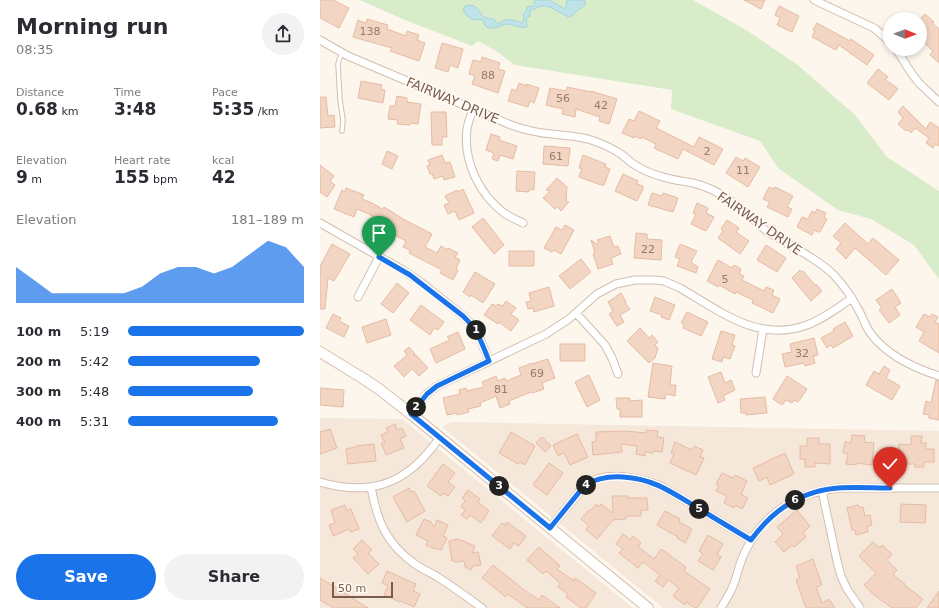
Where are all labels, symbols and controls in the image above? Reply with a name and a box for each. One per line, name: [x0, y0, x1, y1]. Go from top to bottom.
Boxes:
north arrow: [883, 12, 927, 56]
map controls: [883, 12, 927, 56]
button: share: [262, 13, 304, 55]
text: Morning run: [16, 14, 168, 39]
house number: 138: [360, 25, 381, 38]
text: 08:35: [16, 42, 53, 57]
house number: 88: [481, 69, 495, 82]
street label: FAIRWAY DRIVE: [404, 74, 502, 127]
text: Distance: [16, 86, 64, 99]
text: Time: [114, 86, 141, 99]
text: Pace: [212, 86, 238, 99]
house number: 56: [556, 92, 570, 105]
text: 0.68: [16, 99, 58, 119]
text: 3:48: [114, 99, 156, 119]
text: 5:35: [212, 99, 254, 119]
house number: 42: [594, 99, 608, 112]
text: km: [58, 105, 79, 118]
text: /km: [254, 105, 279, 118]
house number: 2: [704, 145, 711, 158]
house number: 61: [549, 150, 563, 163]
text: Elevation: [16, 154, 67, 167]
text: Heart rate: [114, 154, 170, 167]
text: kcal: [212, 154, 234, 167]
house number: 11: [736, 164, 750, 177]
text: 9: [16, 167, 28, 187]
text: 155: [114, 167, 150, 187]
text: 42: [212, 167, 236, 187]
text: m: [28, 173, 42, 186]
text: bpm: [150, 173, 178, 186]
street label: FAIRWAY DRIVE: [715, 189, 805, 258]
text: Elevation: [16, 212, 76, 227]
text: 181–189 m: [231, 212, 304, 227]
pin: [362, 216, 396, 257]
icon: arrive: [368, 222, 390, 244]
house number: 22: [641, 243, 655, 256]
house number: 5: [722, 273, 729, 286]
pin: 1: [466, 320, 486, 340]
text: 1: [472, 323, 480, 336]
text: 100 m: [16, 324, 61, 339]
text: 5:19: [80, 324, 109, 339]
house number: 32: [795, 347, 809, 360]
text: 200 m: [16, 354, 61, 369]
text: 5:42: [80, 354, 109, 369]
house number: 69: [530, 367, 544, 380]
house number: 81: [494, 383, 508, 396]
text: 300 m: [16, 384, 61, 399]
text: 5:48: [80, 384, 109, 399]
pin: 2: [406, 397, 426, 417]
text: 2: [412, 400, 420, 413]
text: 400 m: [16, 414, 61, 429]
text: 5:31: [80, 414, 109, 429]
pin: [873, 447, 907, 488]
icon: check: [879, 453, 901, 475]
pin: 4: [576, 475, 596, 495]
pin: 3: [489, 476, 509, 496]
text: 4: [582, 478, 590, 491]
text: 3: [495, 479, 503, 492]
pin: 6: [785, 490, 805, 510]
text: 6: [791, 493, 799, 506]
pin: 5: [689, 499, 709, 519]
text: 5: [695, 502, 703, 515]
button: Save: [16, 554, 156, 600]
button: Share: [164, 554, 304, 600]
scale bar: [332, 580, 393, 599]
text: 50 m: [338, 582, 366, 595]

